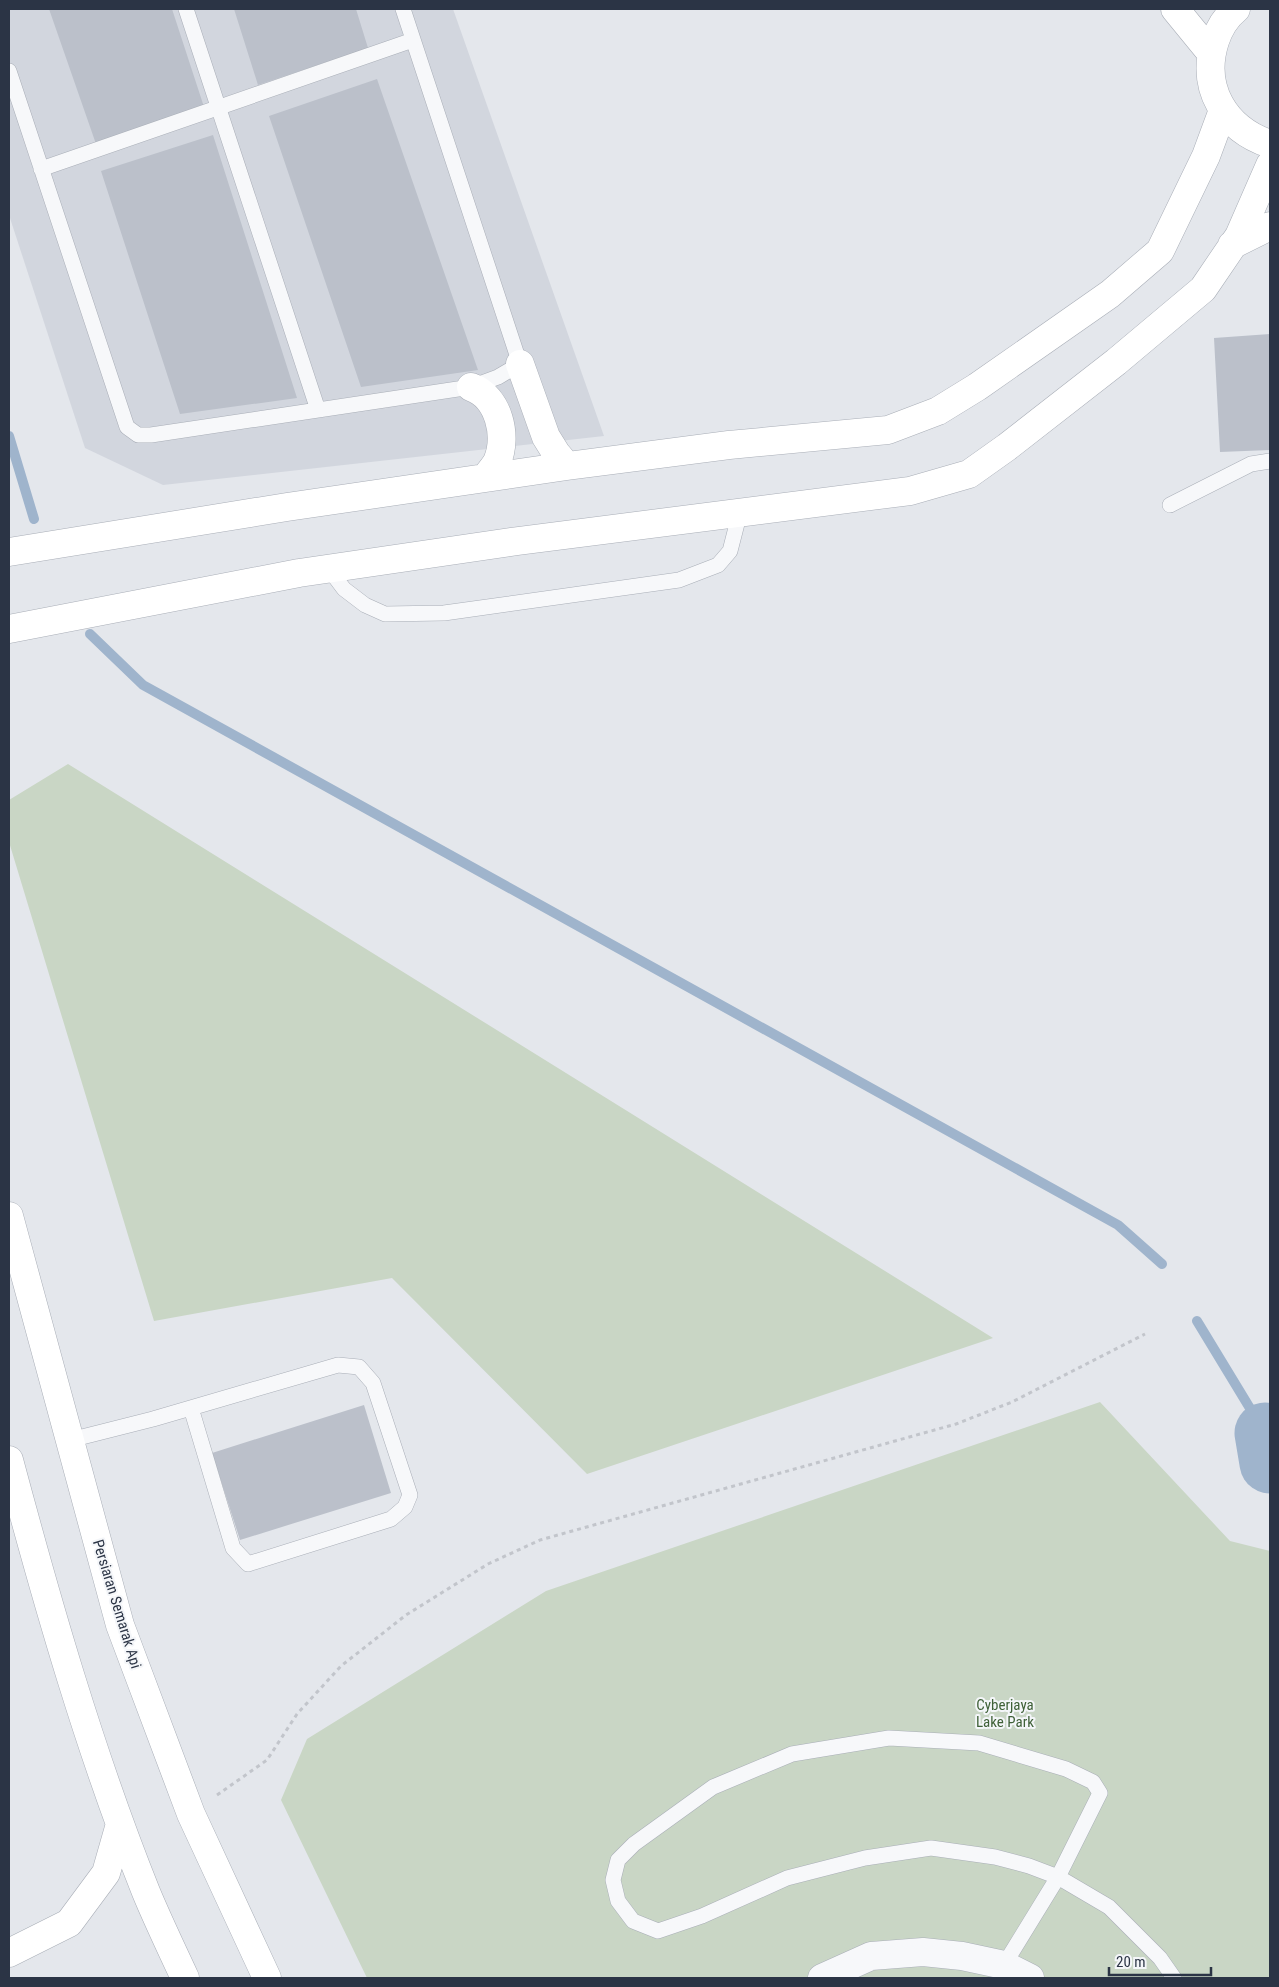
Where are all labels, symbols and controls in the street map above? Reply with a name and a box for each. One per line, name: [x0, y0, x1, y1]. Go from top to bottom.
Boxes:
street label: Persiaran Semarak Api: [89, 1537, 145, 1671]
park label: Cyberjaya Lake Park: [976, 1696, 1034, 1731]
scale bar: [1109, 1944, 1212, 1976]
text: 20 m: [1116, 1953, 1146, 1971]

